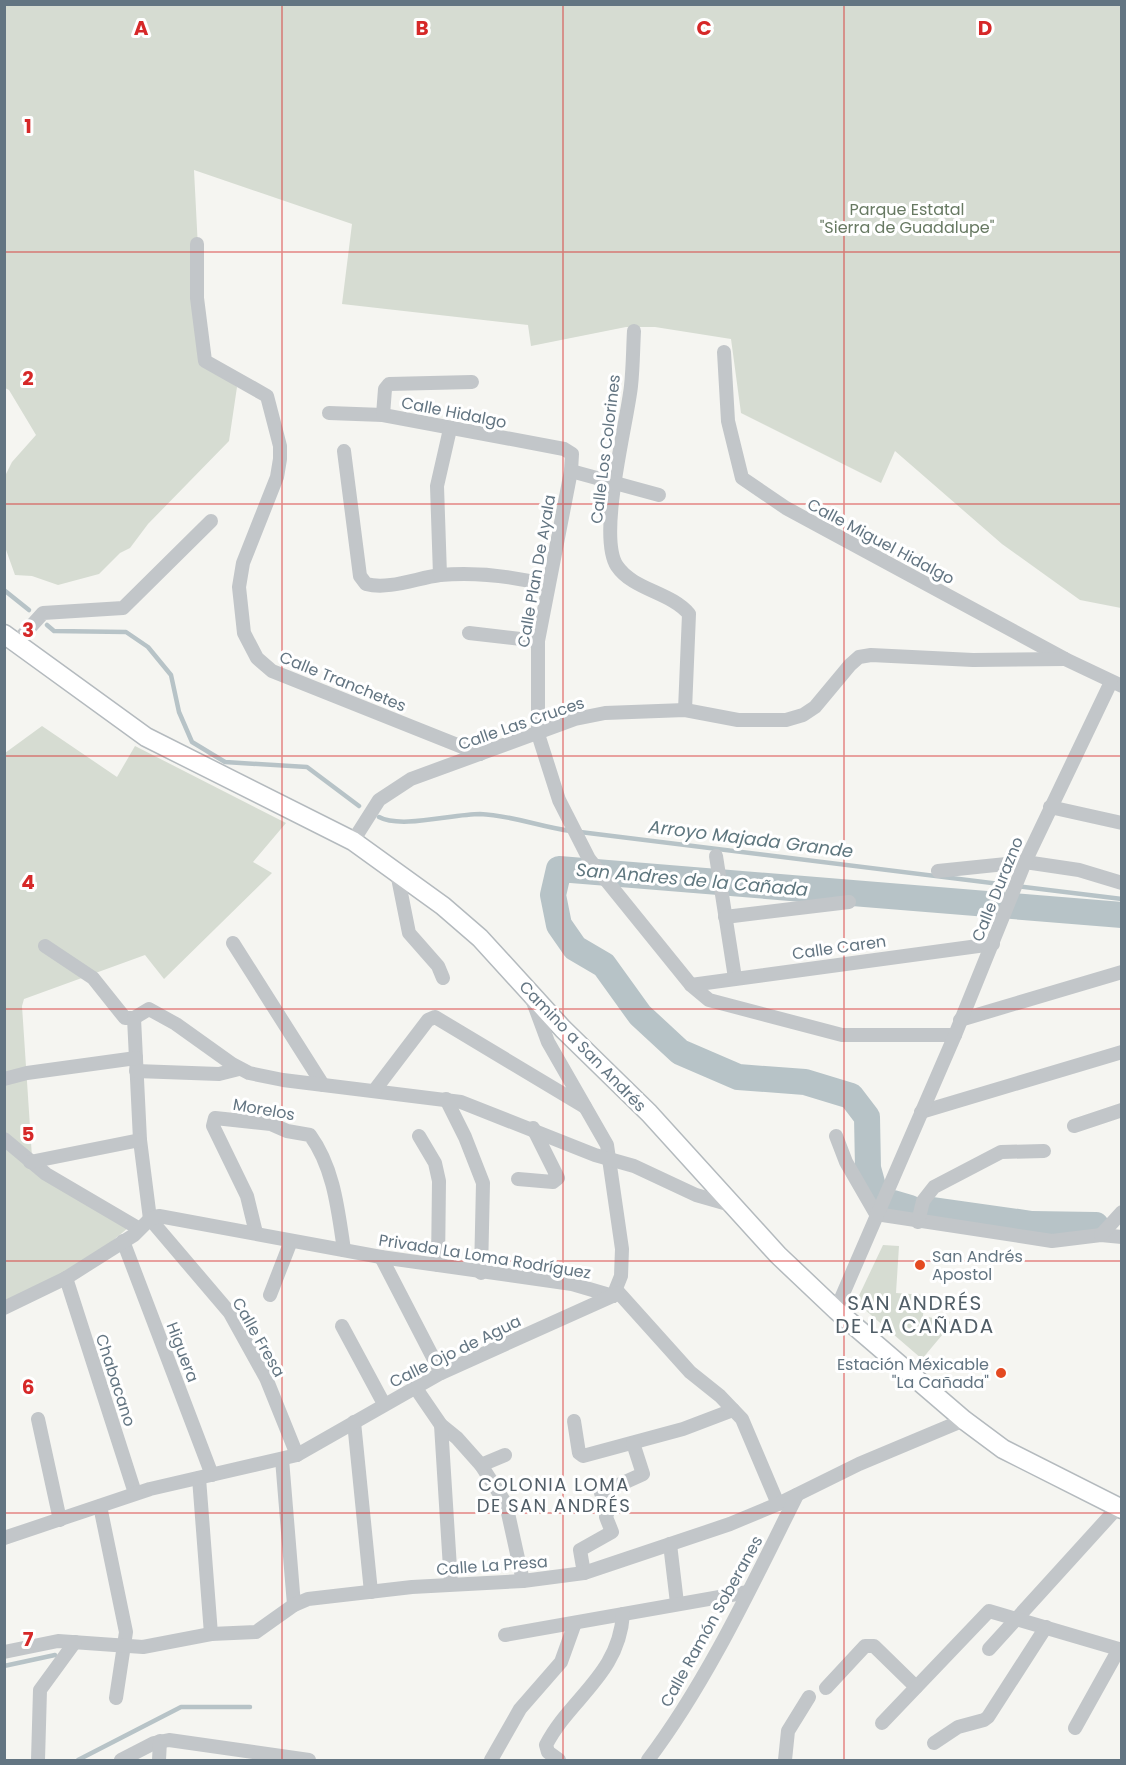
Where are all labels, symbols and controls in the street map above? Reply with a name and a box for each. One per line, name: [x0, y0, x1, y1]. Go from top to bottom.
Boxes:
text: A: [134, 14, 149, 42]
text: B: [415, 14, 429, 42]
text: C: [696, 14, 712, 42]
text: D: [978, 14, 992, 42]
text: 1: [24, 112, 32, 140]
park label: Parque Estatal "Sierra de Guadalupe": [820, 198, 995, 239]
text: 2: [22, 364, 34, 392]
street label: Calle Los Colorines: [585, 373, 626, 525]
street label: Calle Hidalgo: [399, 391, 509, 434]
street label: Calle Plan De Ayala: [512, 493, 561, 649]
street label: Calle Miguel Hidalgo: [803, 493, 958, 590]
text: 3: [22, 616, 34, 644]
street label: Calle Tranchetes: [276, 646, 410, 717]
street label: Calle Las Cruces: [455, 691, 587, 756]
water label: Arroyo Majada Grande: [646, 813, 855, 863]
street label: Calle Durazno: [966, 833, 1029, 945]
water label: San Andres de la Cañada: [575, 857, 809, 902]
text: 4: [21, 868, 35, 896]
street label: Calle Caren: [791, 930, 887, 965]
street label: Camino a San Andrés: [514, 976, 651, 1117]
street label: Morelos: [231, 1093, 297, 1126]
text: 5: [22, 1120, 35, 1148]
street label: Privada La Loma Rodríguez: [377, 1228, 593, 1285]
place label: San Andrés Apostol: [932, 1245, 1023, 1286]
marker: San Andrés Apostol: [913, 1258, 927, 1272]
district label: SAN ANDRÉS DE LA CAÑADA: [835, 1289, 995, 1340]
street label: Calle Fresa: [227, 1293, 291, 1381]
street label: Calle Ojo de Agua: [385, 1310, 525, 1393]
street label: Higuera: [161, 1319, 205, 1386]
street label: Chabacano: [90, 1331, 141, 1429]
place label: Estación Méxicable "La Cañada": [837, 1353, 989, 1394]
marker: Estación Méxicable "La Cañada": [994, 1366, 1008, 1380]
text: 6: [22, 1373, 34, 1401]
district label: COLONIA LOMA DE SAN ANDRÉS: [477, 1472, 631, 1518]
street label: Calle Ramón Soberanes: [655, 1531, 768, 1711]
street label: Calle La Presa: [436, 1550, 548, 1581]
text: 7: [23, 1625, 34, 1653]

